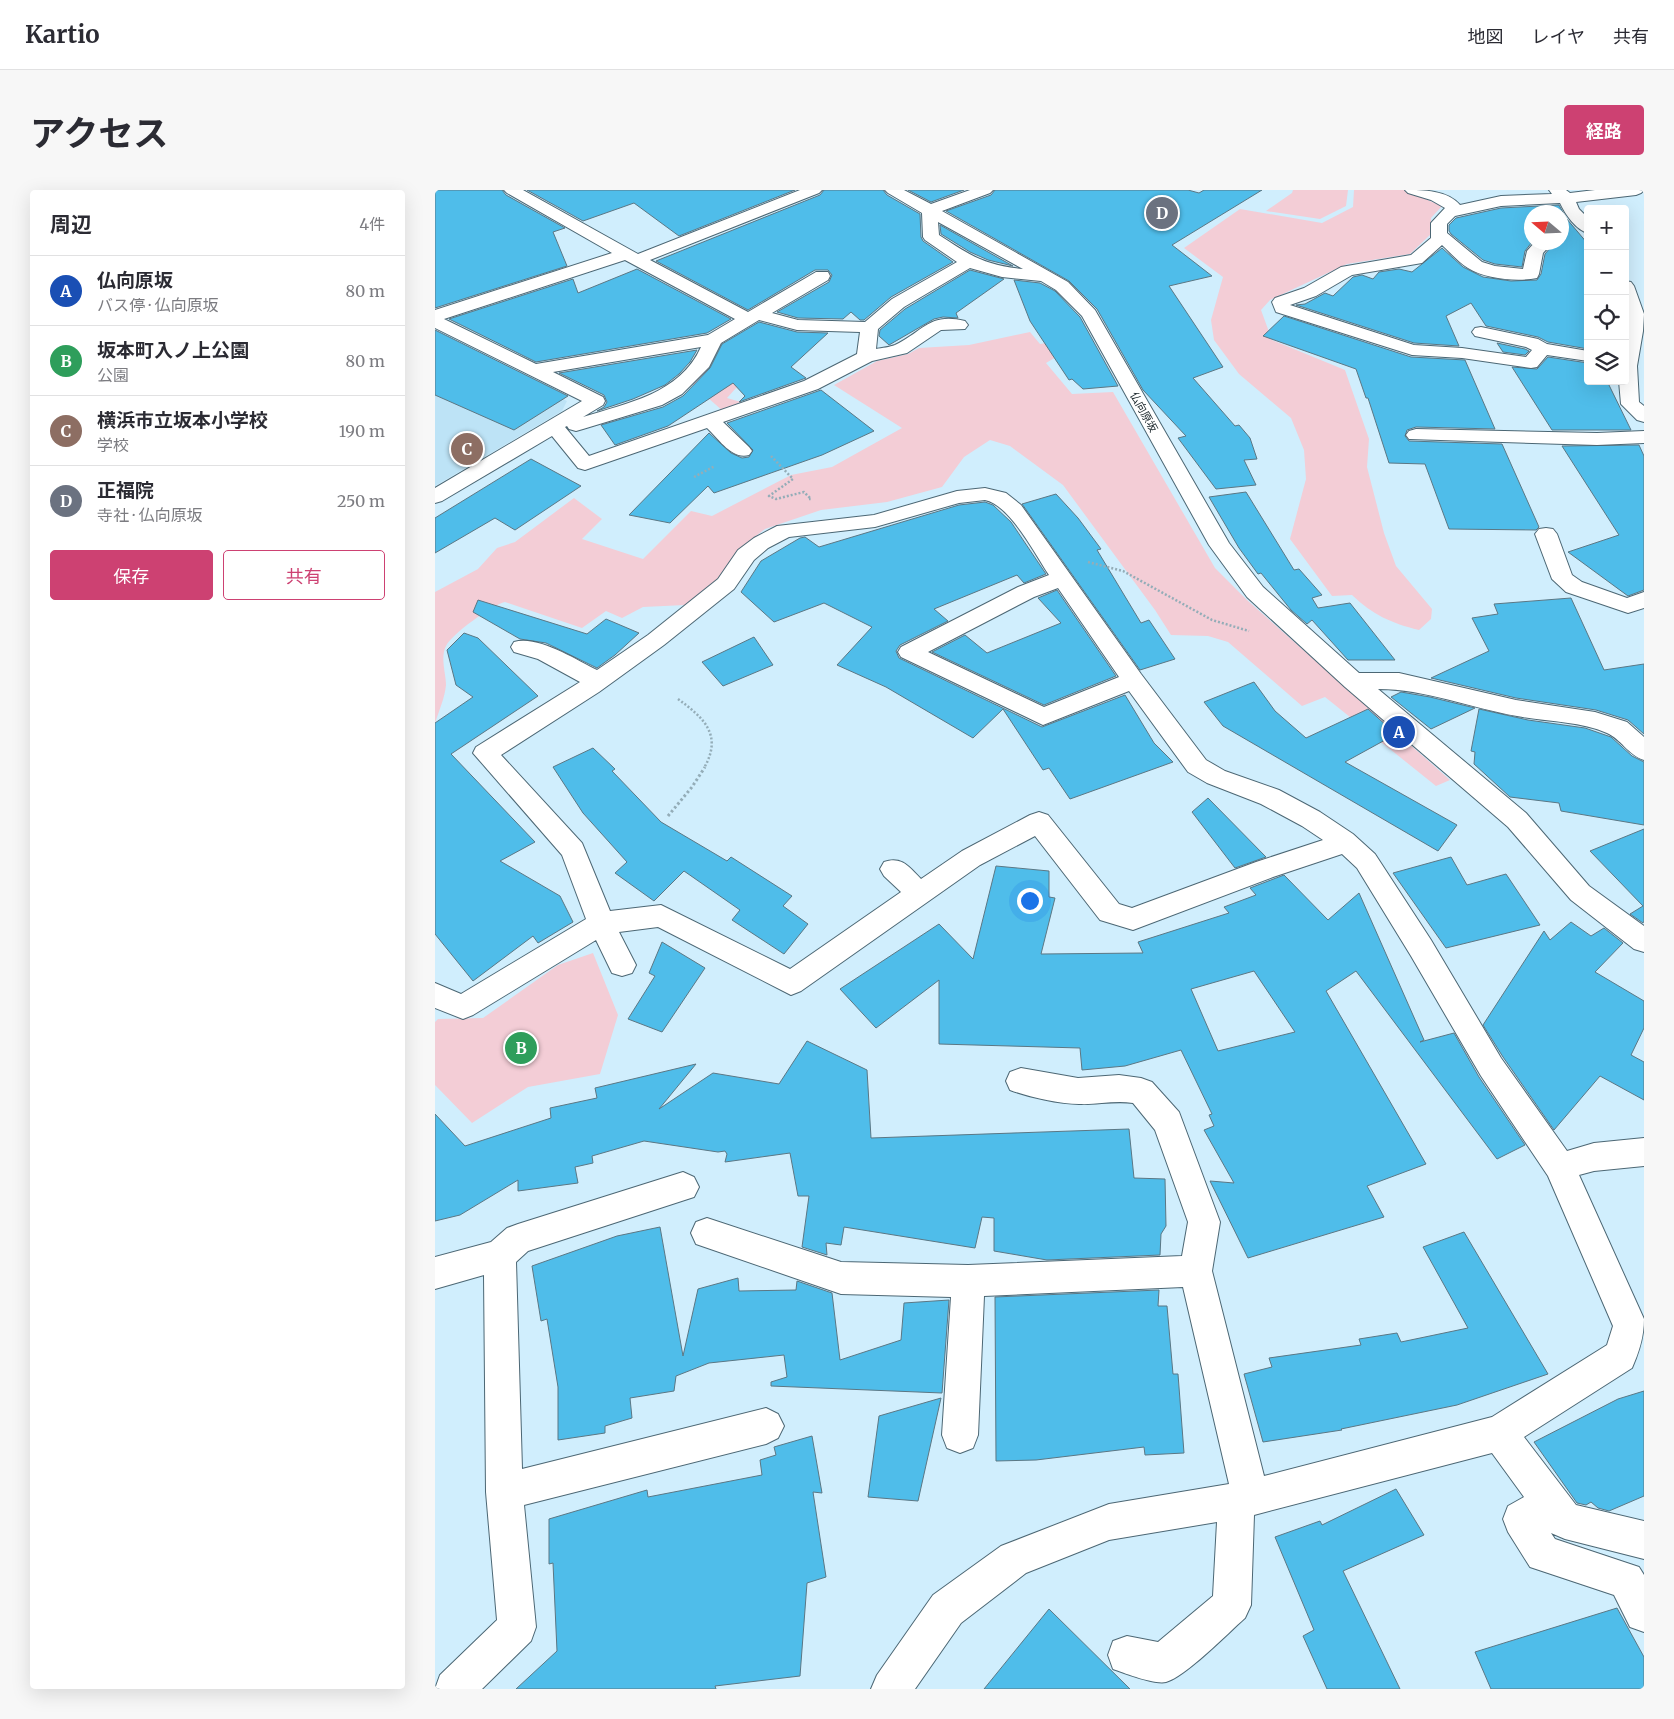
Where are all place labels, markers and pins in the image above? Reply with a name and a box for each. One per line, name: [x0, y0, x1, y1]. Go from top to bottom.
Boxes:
pin: D: [1146, 194, 1178, 232]
pin: C: [451, 430, 483, 468]
pin: A: [1383, 713, 1415, 751]
pin: B: [505, 1029, 537, 1067]

